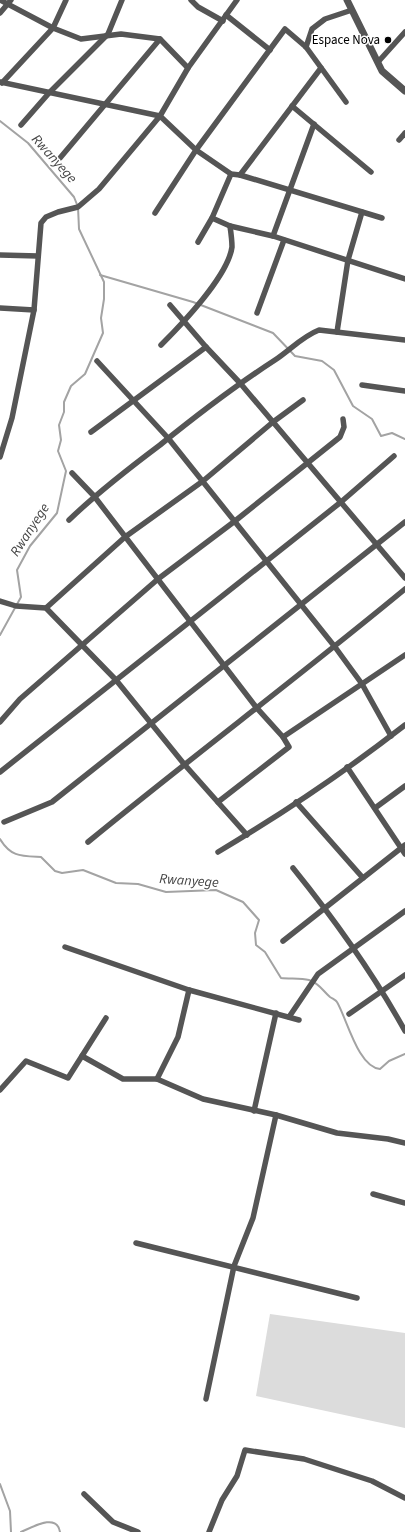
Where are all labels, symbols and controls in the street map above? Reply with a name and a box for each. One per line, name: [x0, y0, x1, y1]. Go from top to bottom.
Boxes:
place label: Espace Nova: [312, 31, 380, 49]
marker: Espace Nova: [383, 35, 393, 45]
water label: Rwanyege: [27, 130, 82, 188]
water label: Rwanyege: [5, 499, 55, 560]
water label: Rwanyege: [159, 869, 220, 893]

